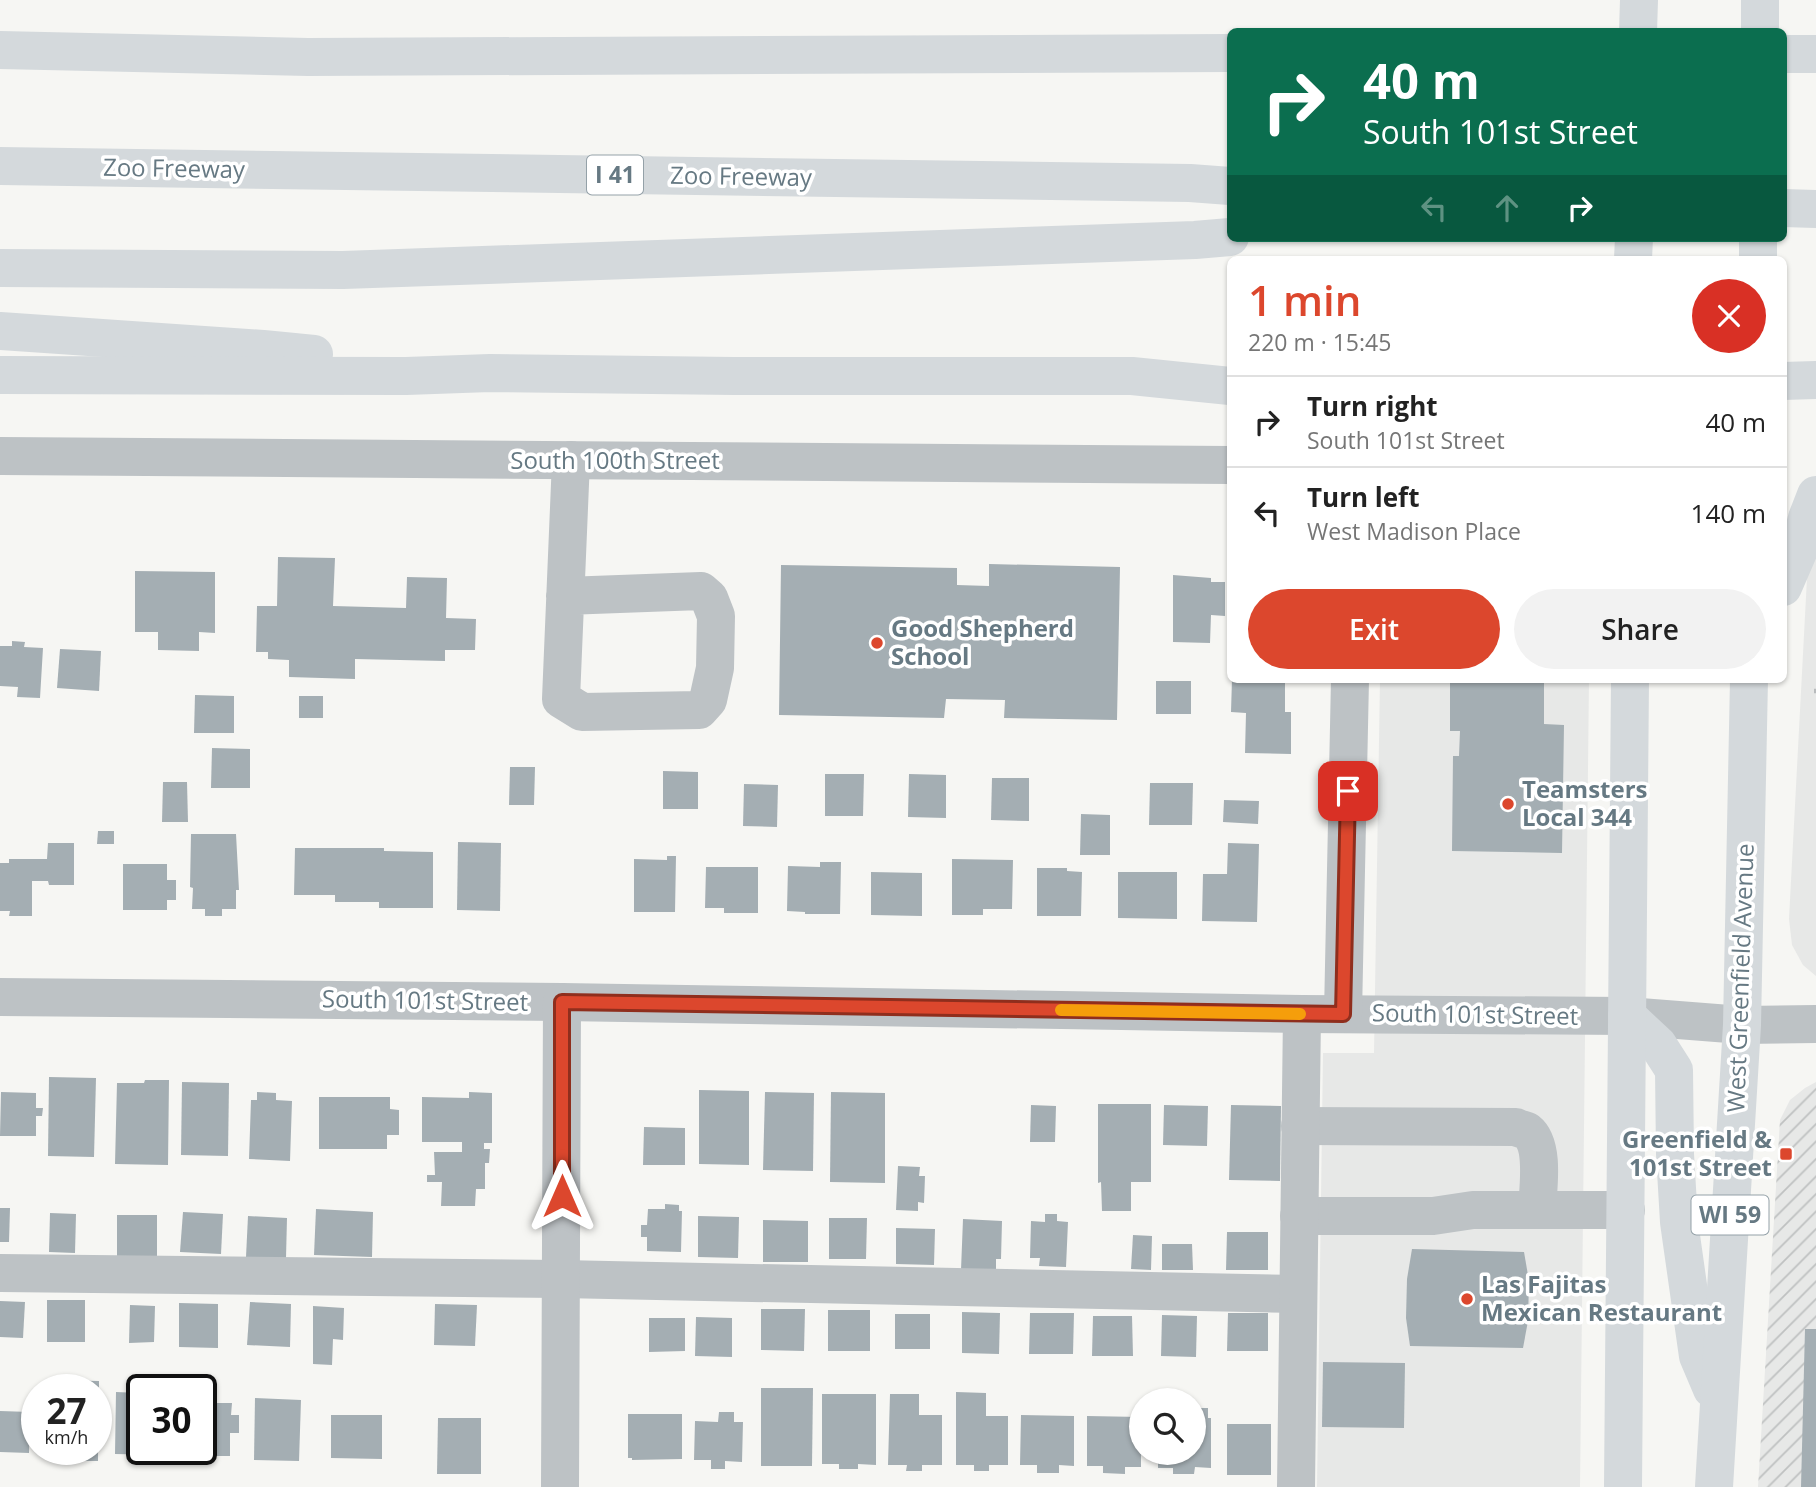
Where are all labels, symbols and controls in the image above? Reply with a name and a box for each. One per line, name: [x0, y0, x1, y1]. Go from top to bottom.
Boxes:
text: 40 m: [1363, 47, 1480, 113]
icon: right: [1248, 56, 1339, 147]
text: South 101st Street: [1363, 110, 1638, 153]
street label: Zoo Freeway: [103, 150, 246, 185]
road number: I 41: [587, 156, 643, 194]
street label: Zoo Freeway: [670, 158, 813, 193]
icon: left: [1415, 189, 1453, 227]
icon: ahead: [1488, 189, 1526, 227]
icon: right: [1561, 189, 1599, 227]
text: 1 min: [1248, 271, 1361, 328]
button: close: [1692, 279, 1766, 353]
text: 220 m · 15:45: [1248, 326, 1391, 358]
text: Turn right: [1307, 388, 1438, 424]
icon: right: [1248, 403, 1286, 441]
text: 40 m: [1705, 404, 1766, 440]
text: South 101st Street: [1307, 424, 1505, 456]
street label: South 100th Street: [510, 443, 720, 476]
text: Turn left: [1307, 479, 1419, 515]
icon: left: [1248, 494, 1286, 532]
text: 140 m: [1691, 495, 1766, 531]
text: West Madison Place: [1307, 515, 1521, 547]
button: Exit: [1248, 589, 1500, 669]
button: Share: [1514, 589, 1766, 669]
place label: Good Shepherd School: [891, 611, 1074, 672]
marker: Good Shepherd School: [869, 635, 885, 651]
pin: [1318, 761, 1378, 821]
icon: arrive: [1329, 772, 1367, 810]
place label: Teamsters Local 344: [1522, 772, 1648, 833]
marker: Teamsters Local 344: [1500, 796, 1516, 812]
street label: West Greenfield Avenue: [1718, 843, 1761, 1113]
street label: South 101st Street: [322, 981, 528, 1018]
street label: South 101st Street: [1372, 995, 1578, 1032]
place label: Greenfield & 101st Street: [1622, 1122, 1772, 1183]
marker: Greenfield & 101st Street: [1778, 1146, 1794, 1162]
position arrow: [525, 1159, 599, 1233]
road number: WI 59: [1692, 1196, 1768, 1234]
place label: Las Fajitas Mexican Restaurant: [1481, 1267, 1722, 1328]
marker: Las Fajitas Mexican Restaurant: [1459, 1291, 1475, 1307]
speed limit sign: 30: [126, 1374, 217, 1465]
text: 27: [46, 1387, 87, 1434]
map controls: [1129, 1388, 1206, 1465]
button: search: [1129, 1388, 1206, 1465]
text: km/h: [45, 1425, 88, 1449]

